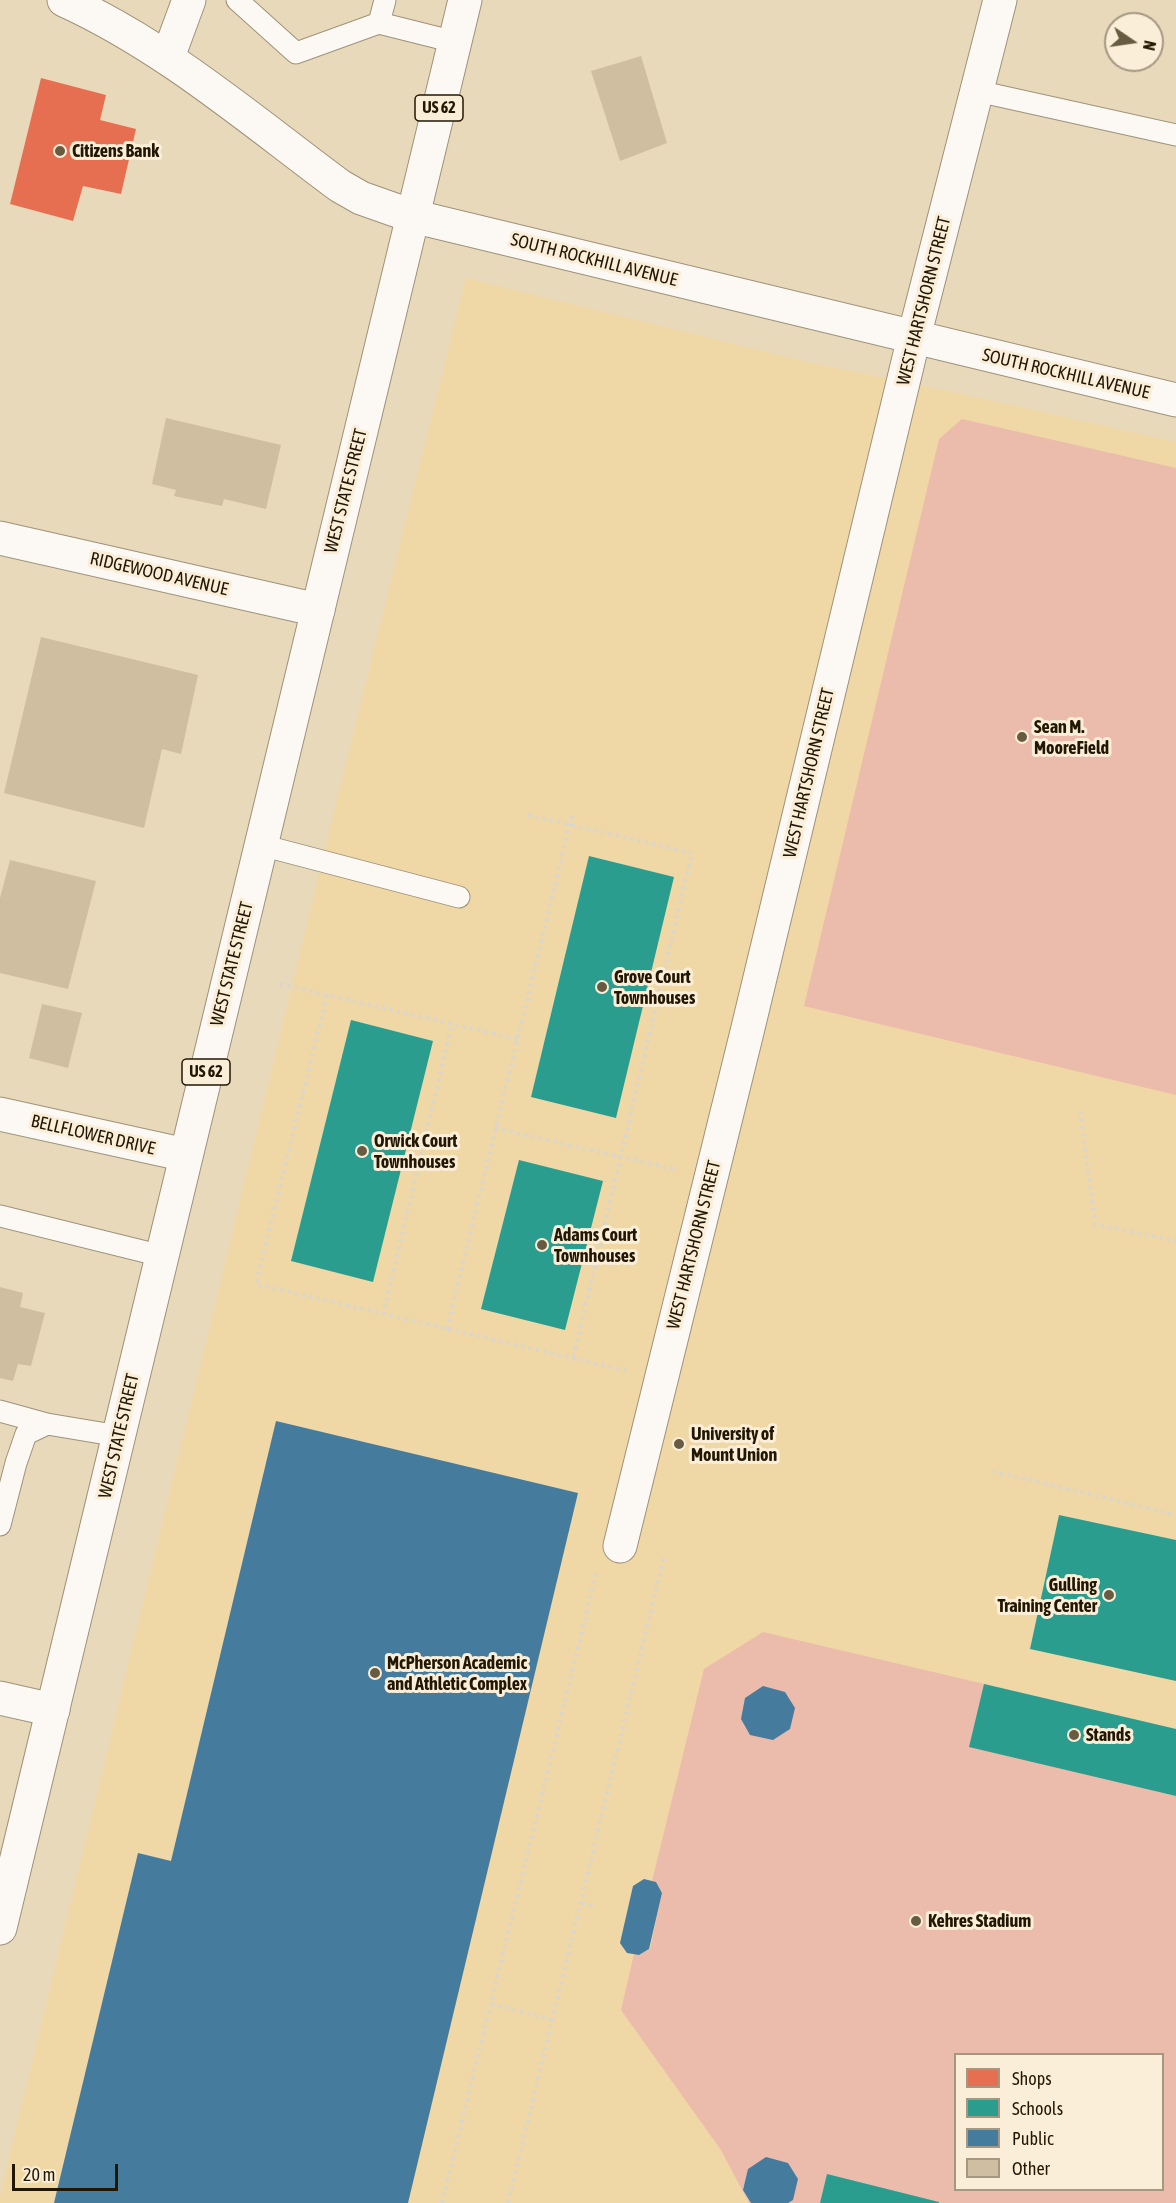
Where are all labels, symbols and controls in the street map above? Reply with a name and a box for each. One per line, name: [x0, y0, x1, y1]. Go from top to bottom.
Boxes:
north arrow: [1104, 12, 1164, 72]
text: N: [1140, 39, 1159, 52]
road number: US 62: [415, 95, 463, 121]
place label: Citizens Bank: [72, 140, 159, 162]
marker: Citizens Bank: [53, 144, 67, 158]
street label: WEST HARTSHORN STREET: [893, 214, 955, 388]
street label: SOUTH ROCKHILL AVENUE: [508, 229, 680, 291]
street label: SOUTH ROCKHILL AVENUE: [980, 344, 1152, 404]
street label: WEST STATE STREET: [320, 427, 372, 555]
street label: RIDGEWOOD AVENUE: [88, 548, 230, 600]
street label: WEST HARTSHORN STREET: [779, 686, 839, 860]
place label: Sean M. MooreField: [1034, 716, 1109, 758]
marker: Sean M. MooreField: [1015, 730, 1029, 744]
street label: WEST STATE STREET: [206, 900, 258, 1028]
place label: Grove Court Townhouses: [614, 966, 695, 1008]
marker: Grove Court Townhouses: [595, 980, 609, 994]
road number: US 62: [182, 1059, 230, 1085]
street label: BELLFLOWER DRIVE: [29, 1110, 157, 1160]
place label: Orwick Court Townhouses: [374, 1130, 457, 1172]
marker: Orwick Court Townhouses: [355, 1144, 369, 1158]
street label: WEST HARTSHORN STREET: [663, 1158, 725, 1332]
place label: Adams Court Townhouses: [554, 1224, 637, 1266]
marker: Adams Court Townhouses: [535, 1238, 549, 1252]
street label: WEST STATE STREET: [94, 1372, 144, 1500]
place label: University of Mount Union: [691, 1423, 777, 1466]
marker: University of Mount Union: [672, 1437, 686, 1451]
place label: Gulling Training Center: [997, 1574, 1097, 1616]
marker: Gulling Training Center: [1102, 1588, 1116, 1602]
place label: McPherson Academic and Athletic Complex: [387, 1652, 527, 1694]
marker: McPherson Academic and Athletic Complex: [368, 1666, 382, 1680]
place label: Stands: [1086, 1724, 1131, 1746]
marker: Stands: [1067, 1728, 1081, 1742]
place label: Kehres Stadium: [928, 1910, 1031, 1932]
marker: Kehres Stadium: [909, 1914, 923, 1928]
legend: [954, 2053, 1164, 2191]
text: Shops: [1012, 2068, 1052, 2089]
text: Schools: [1012, 2098, 1063, 2119]
text: Public: [1012, 2128, 1054, 2149]
scale bar: [15, 2152, 122, 2190]
text: Other: [1012, 2158, 1050, 2179]
text: 20 m: [23, 2164, 55, 2185]

